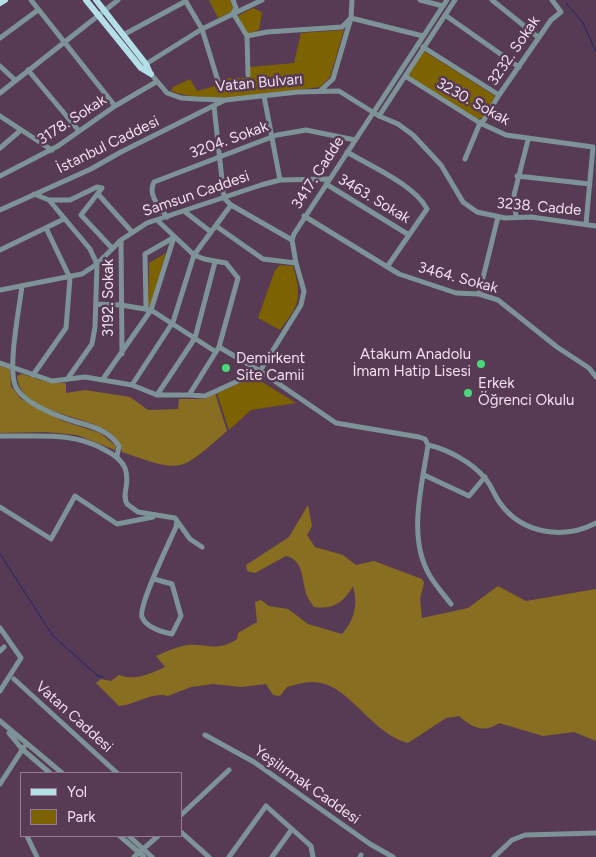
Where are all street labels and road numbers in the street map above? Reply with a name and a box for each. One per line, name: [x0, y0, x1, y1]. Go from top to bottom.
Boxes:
street label: 3232. Sokak: [484, 13, 544, 89]
street label: Vatan Bulvarı: [215, 70, 303, 96]
street label: 3230. Sokak: [433, 74, 513, 130]
street label: 3178. Sokak: [34, 91, 110, 149]
street label: İstanbul Caddesi: [54, 112, 162, 178]
street label: 3204. Sokak: [187, 117, 271, 163]
street label: 3417. Cadde: [288, 133, 348, 213]
street label: Samsun Caddesi: [140, 167, 252, 221]
street label: 3463. Sokak: [335, 170, 413, 228]
street label: 3238. Cadde: [496, 194, 582, 220]
street label: 3192. Sokak: [100, 259, 118, 337]
street label: 3464. Sokak: [416, 259, 500, 297]
street label: Vatan Caddesi: [32, 678, 116, 756]
street label: Yeşilırmak Caddesi: [251, 742, 363, 828]

